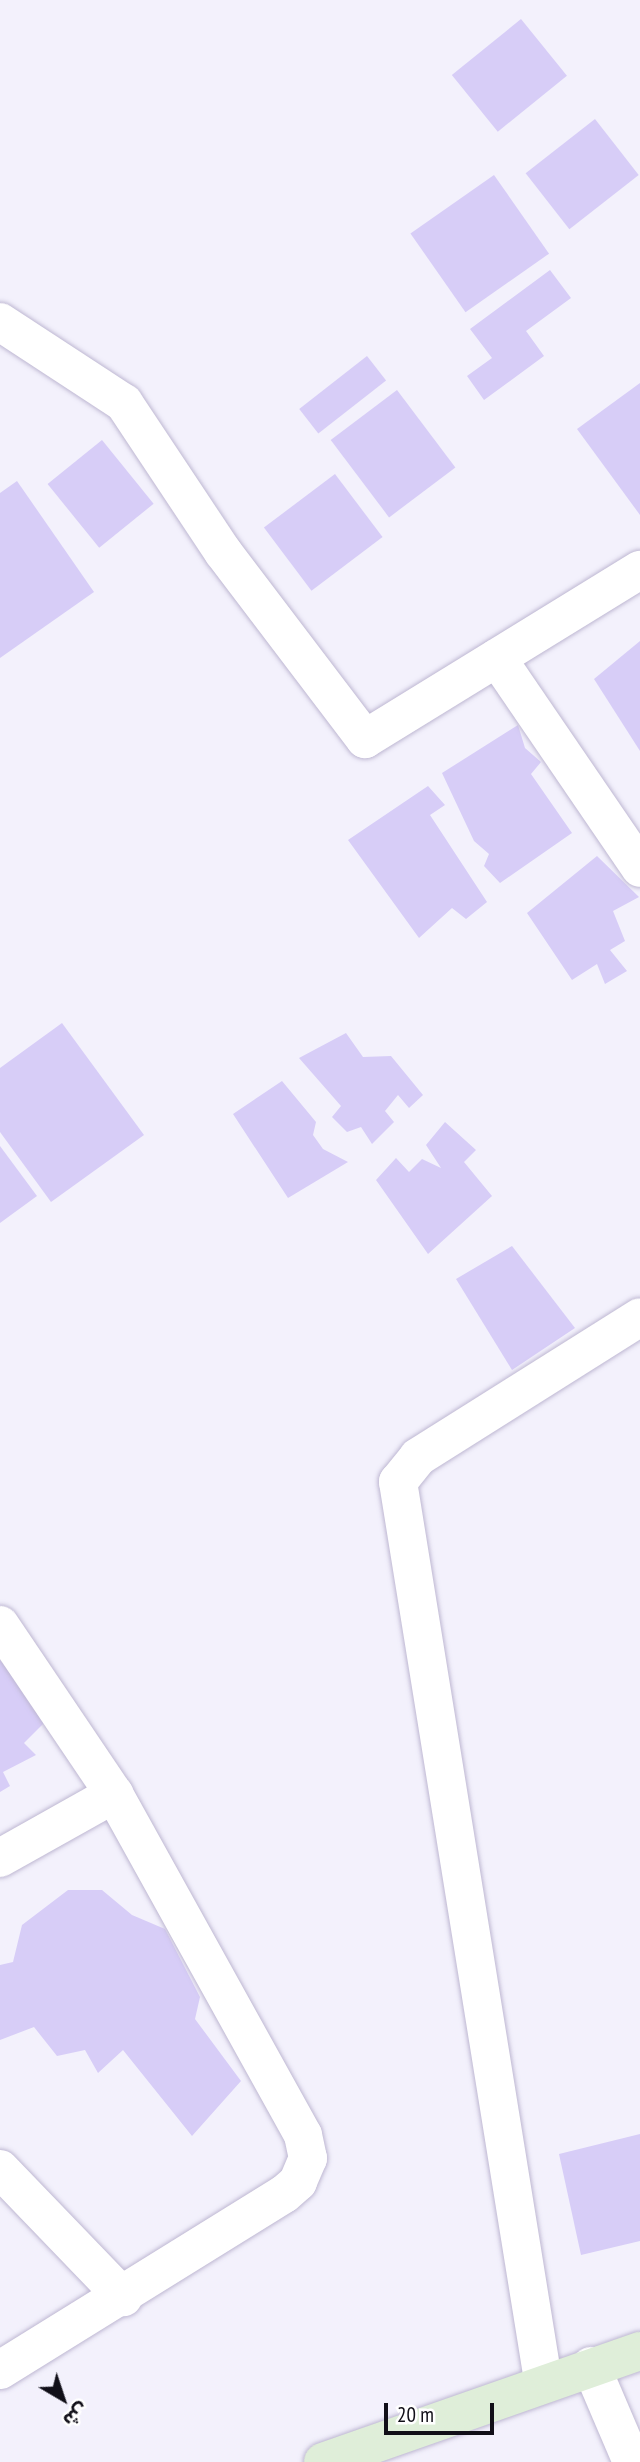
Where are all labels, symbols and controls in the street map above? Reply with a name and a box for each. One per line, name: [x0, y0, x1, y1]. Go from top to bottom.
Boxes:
north arrow: [28, 2364, 98, 2434]
scale bar: [388, 2388, 498, 2432]
text: ش: [59, 2398, 94, 2433]
text: 20 m: [397, 2401, 434, 2428]

